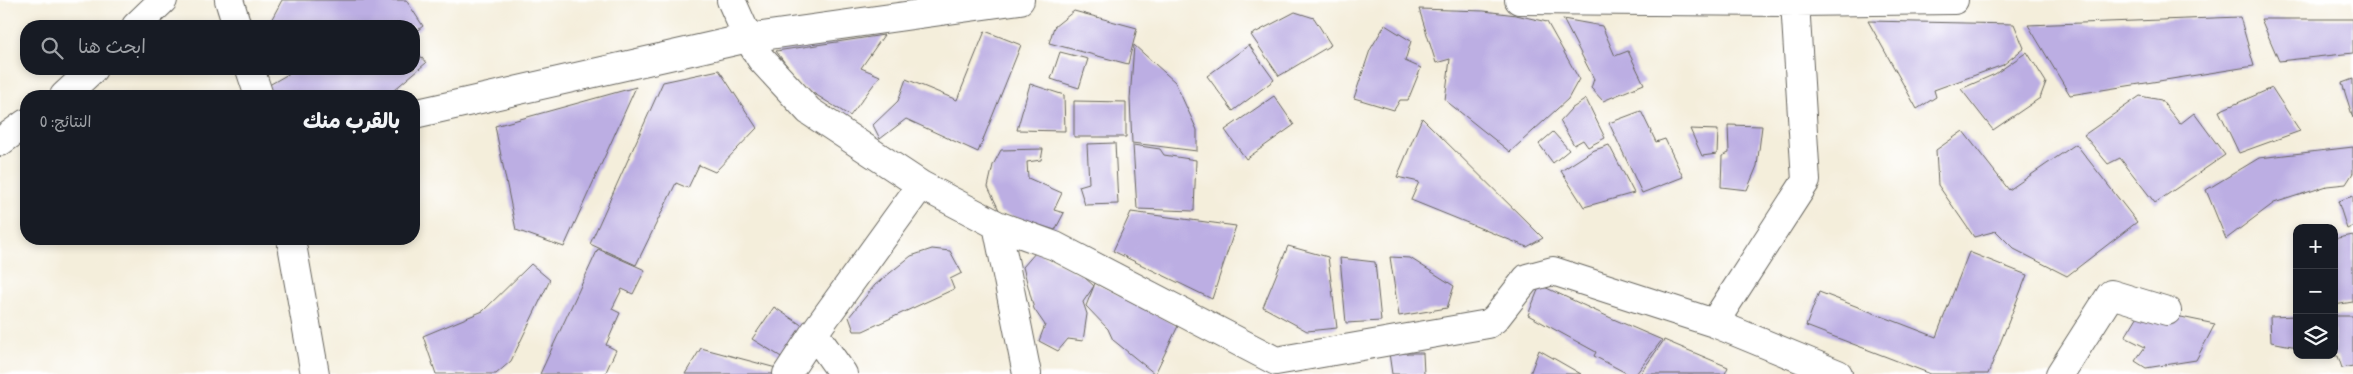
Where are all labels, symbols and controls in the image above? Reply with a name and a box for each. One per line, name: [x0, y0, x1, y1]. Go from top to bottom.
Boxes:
search box: [20, 20, 420, 75]
text: ابحث هنا: [78, 33, 146, 59]
icon: search: [38, 34, 66, 62]
text: بالقرب منك: [303, 106, 400, 135]
text: النتائج: 0: [40, 110, 91, 132]
map controls: [2293, 224, 2338, 359]
button: +: [2293, 224, 2338, 269]
button: −: [2293, 269, 2338, 314]
button: layers: [2293, 314, 2338, 359]

